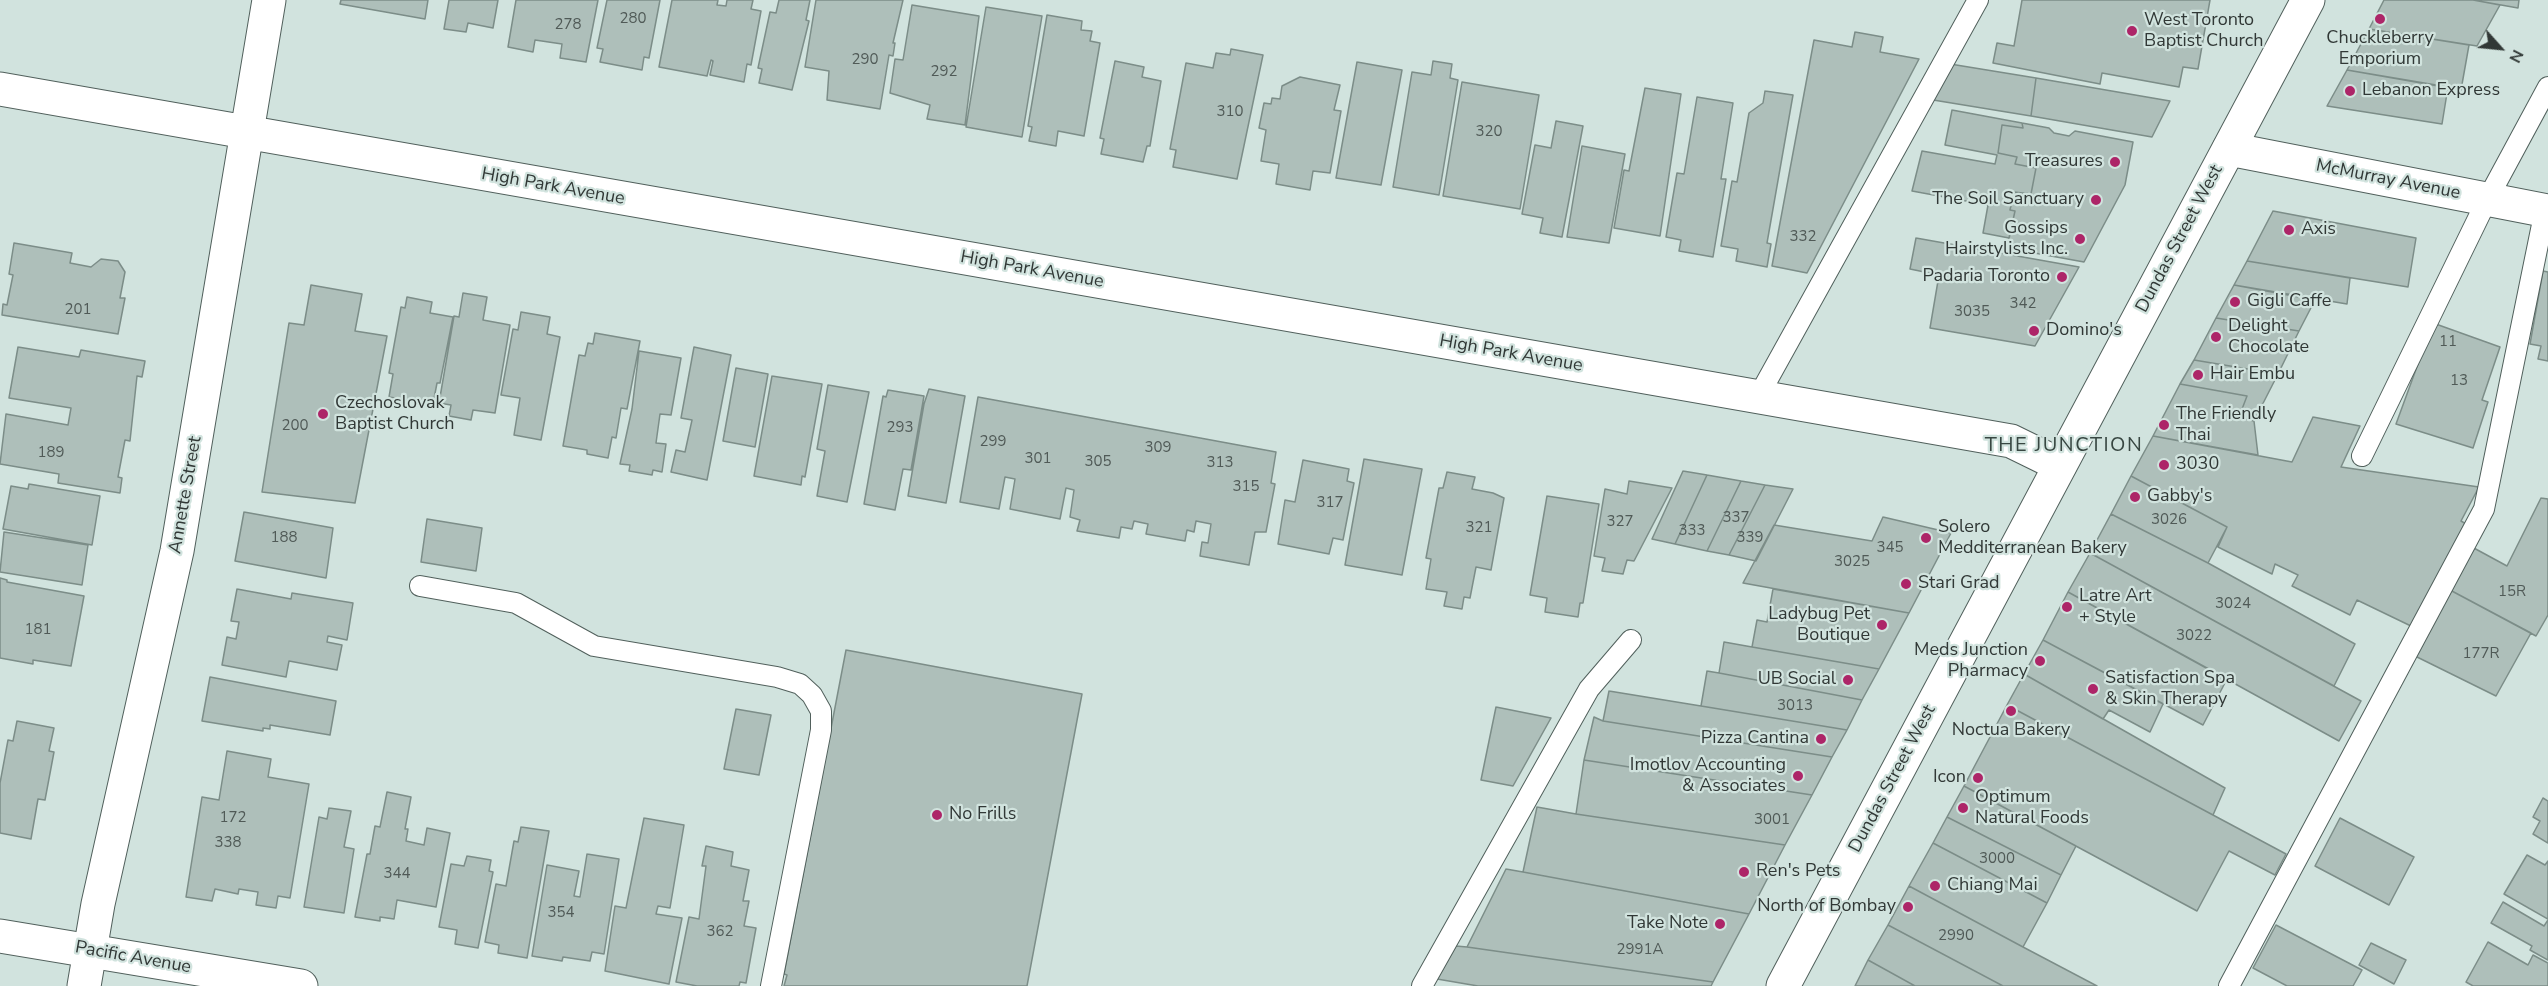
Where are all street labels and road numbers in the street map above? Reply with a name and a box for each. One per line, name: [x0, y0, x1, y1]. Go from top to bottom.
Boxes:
street label: McMurray Avenue: [2314, 155, 2462, 205]
street label: Dundas Street West: [2132, 162, 2228, 316]
street label: High Park Avenue: [480, 164, 626, 210]
street label: High Park Avenue: [959, 247, 1105, 293]
street label: High Park Avenue: [1438, 331, 1584, 377]
street label: Annette Street: [165, 435, 207, 555]
street label: Dundas Street West: [1845, 702, 1941, 856]
street label: Pacific Avenue: [73, 937, 193, 979]

